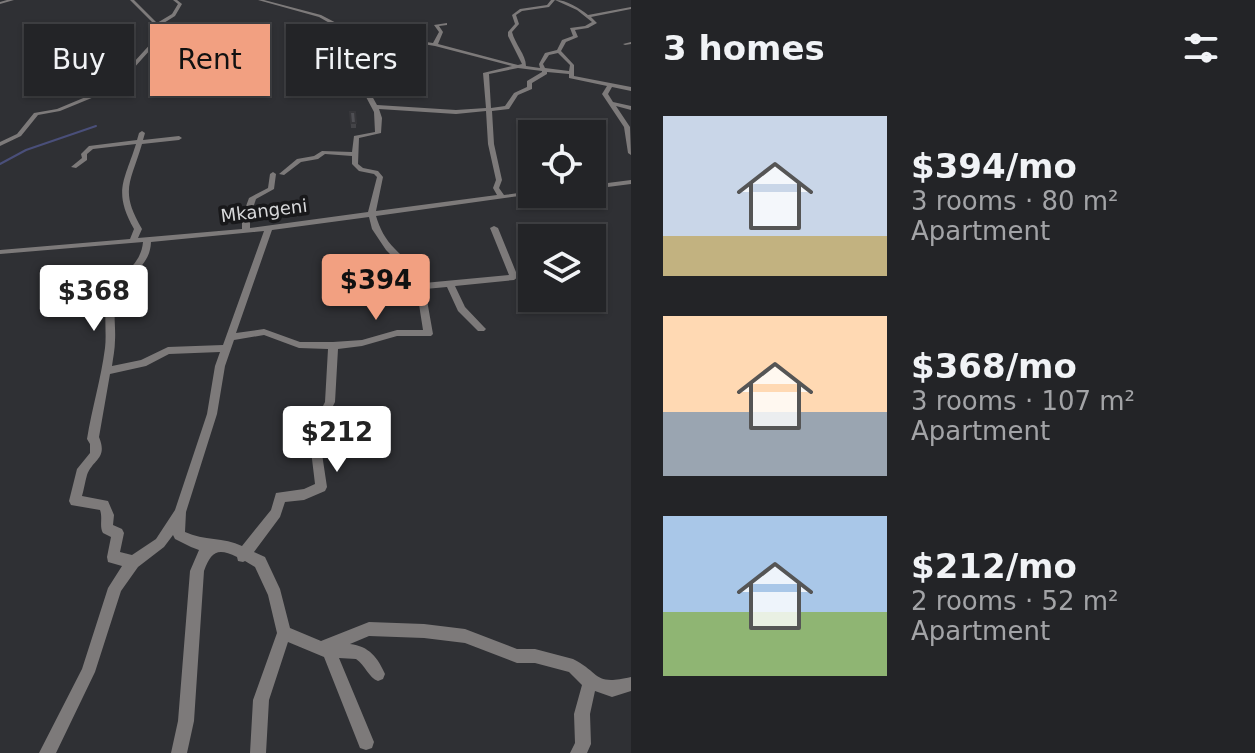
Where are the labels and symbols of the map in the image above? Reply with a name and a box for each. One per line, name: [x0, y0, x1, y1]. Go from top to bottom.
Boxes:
street label: Mkangeni: [219, 195, 308, 226]
pin: $394: [329, 254, 423, 322]
pin: $368: [47, 265, 141, 333]
pin: $212: [290, 406, 384, 474]

